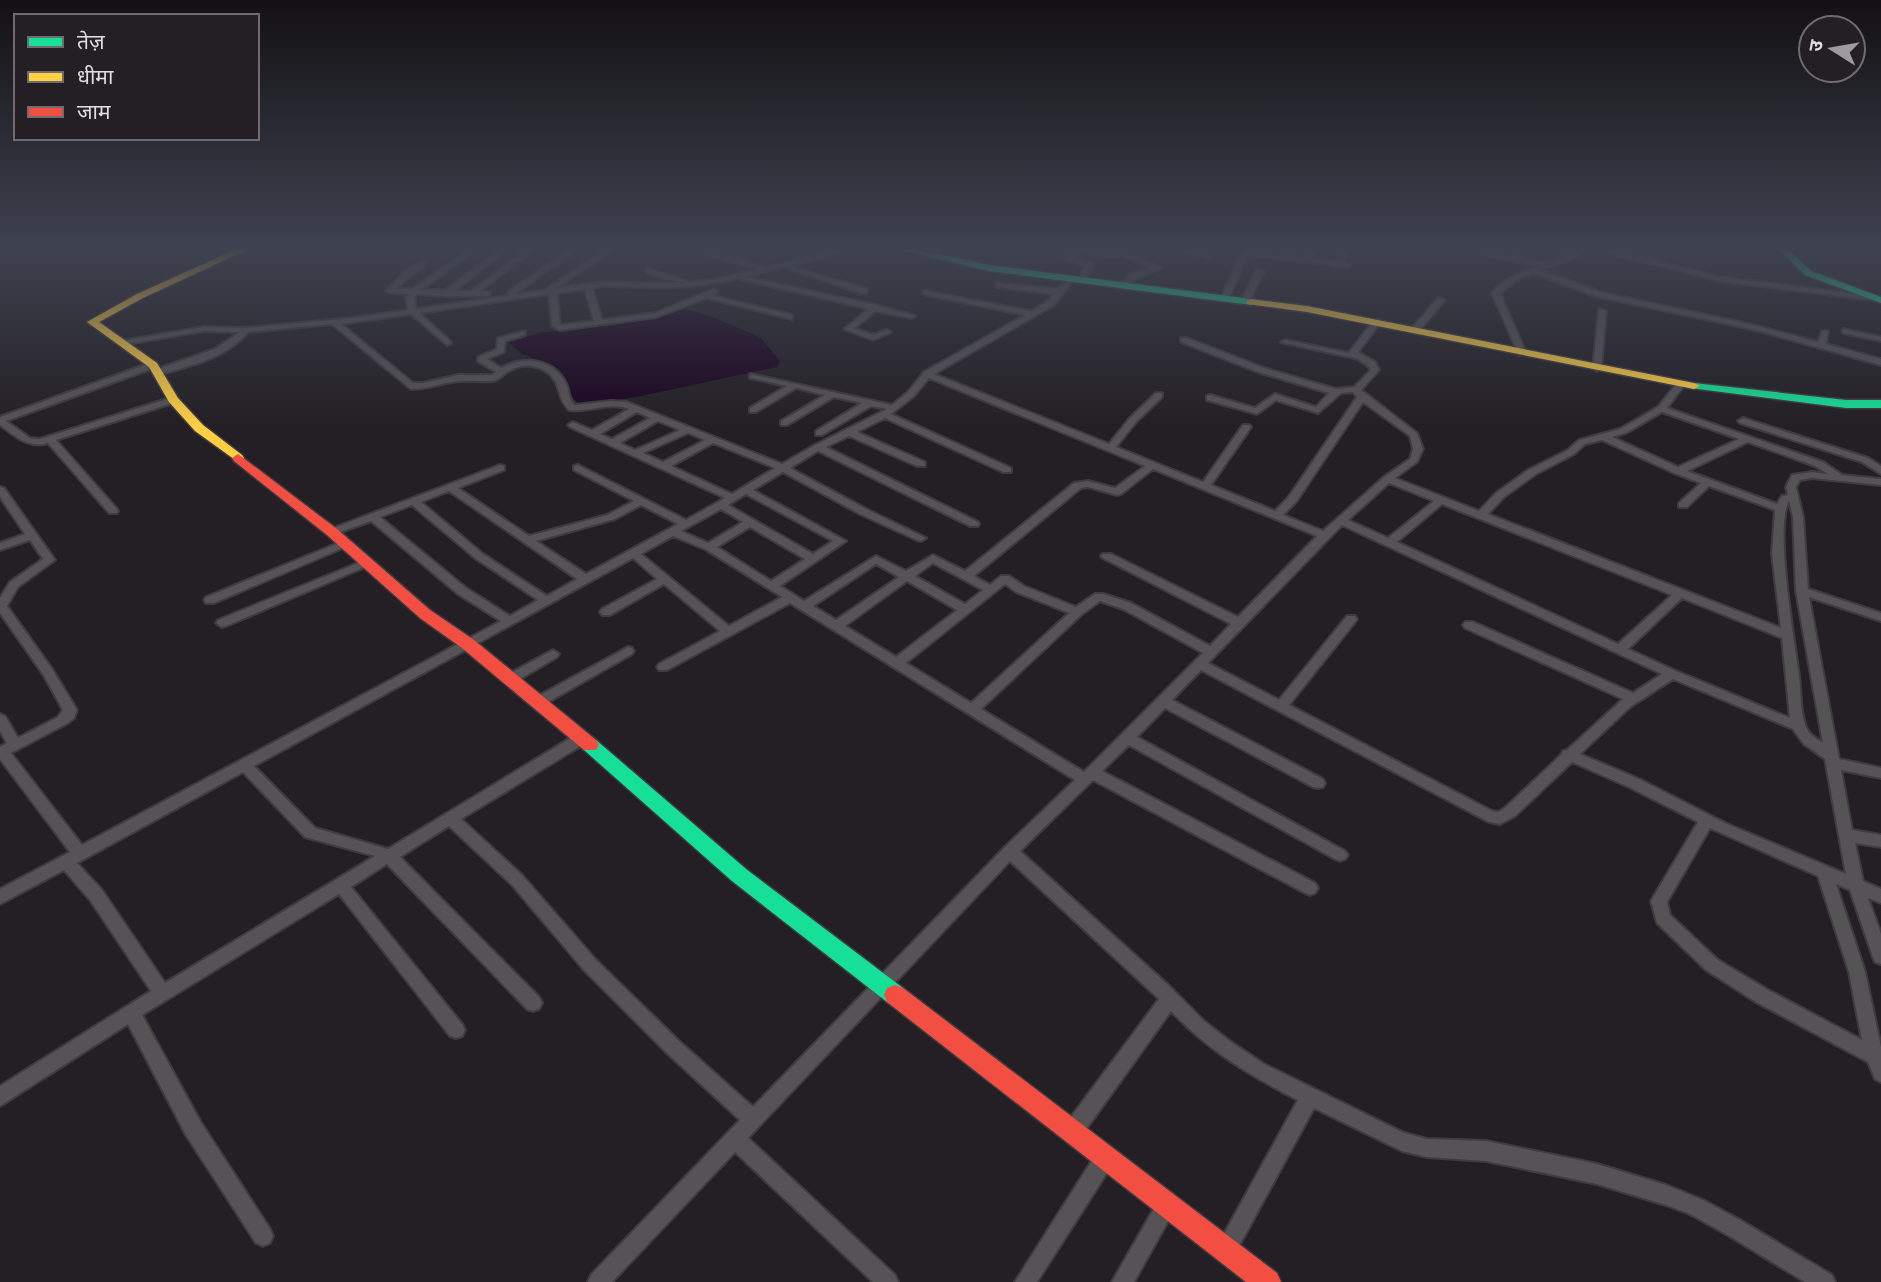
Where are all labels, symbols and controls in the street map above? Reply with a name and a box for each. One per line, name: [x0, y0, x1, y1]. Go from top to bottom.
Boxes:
legend: [14, 14, 259, 140]
north arrow: [1797, 14, 1867, 84]
text: तेज़: [77, 27, 105, 55]
text: उ: [1802, 37, 1828, 54]
text: धीमा: [77, 62, 114, 90]
text: जाम: [77, 97, 111, 125]

